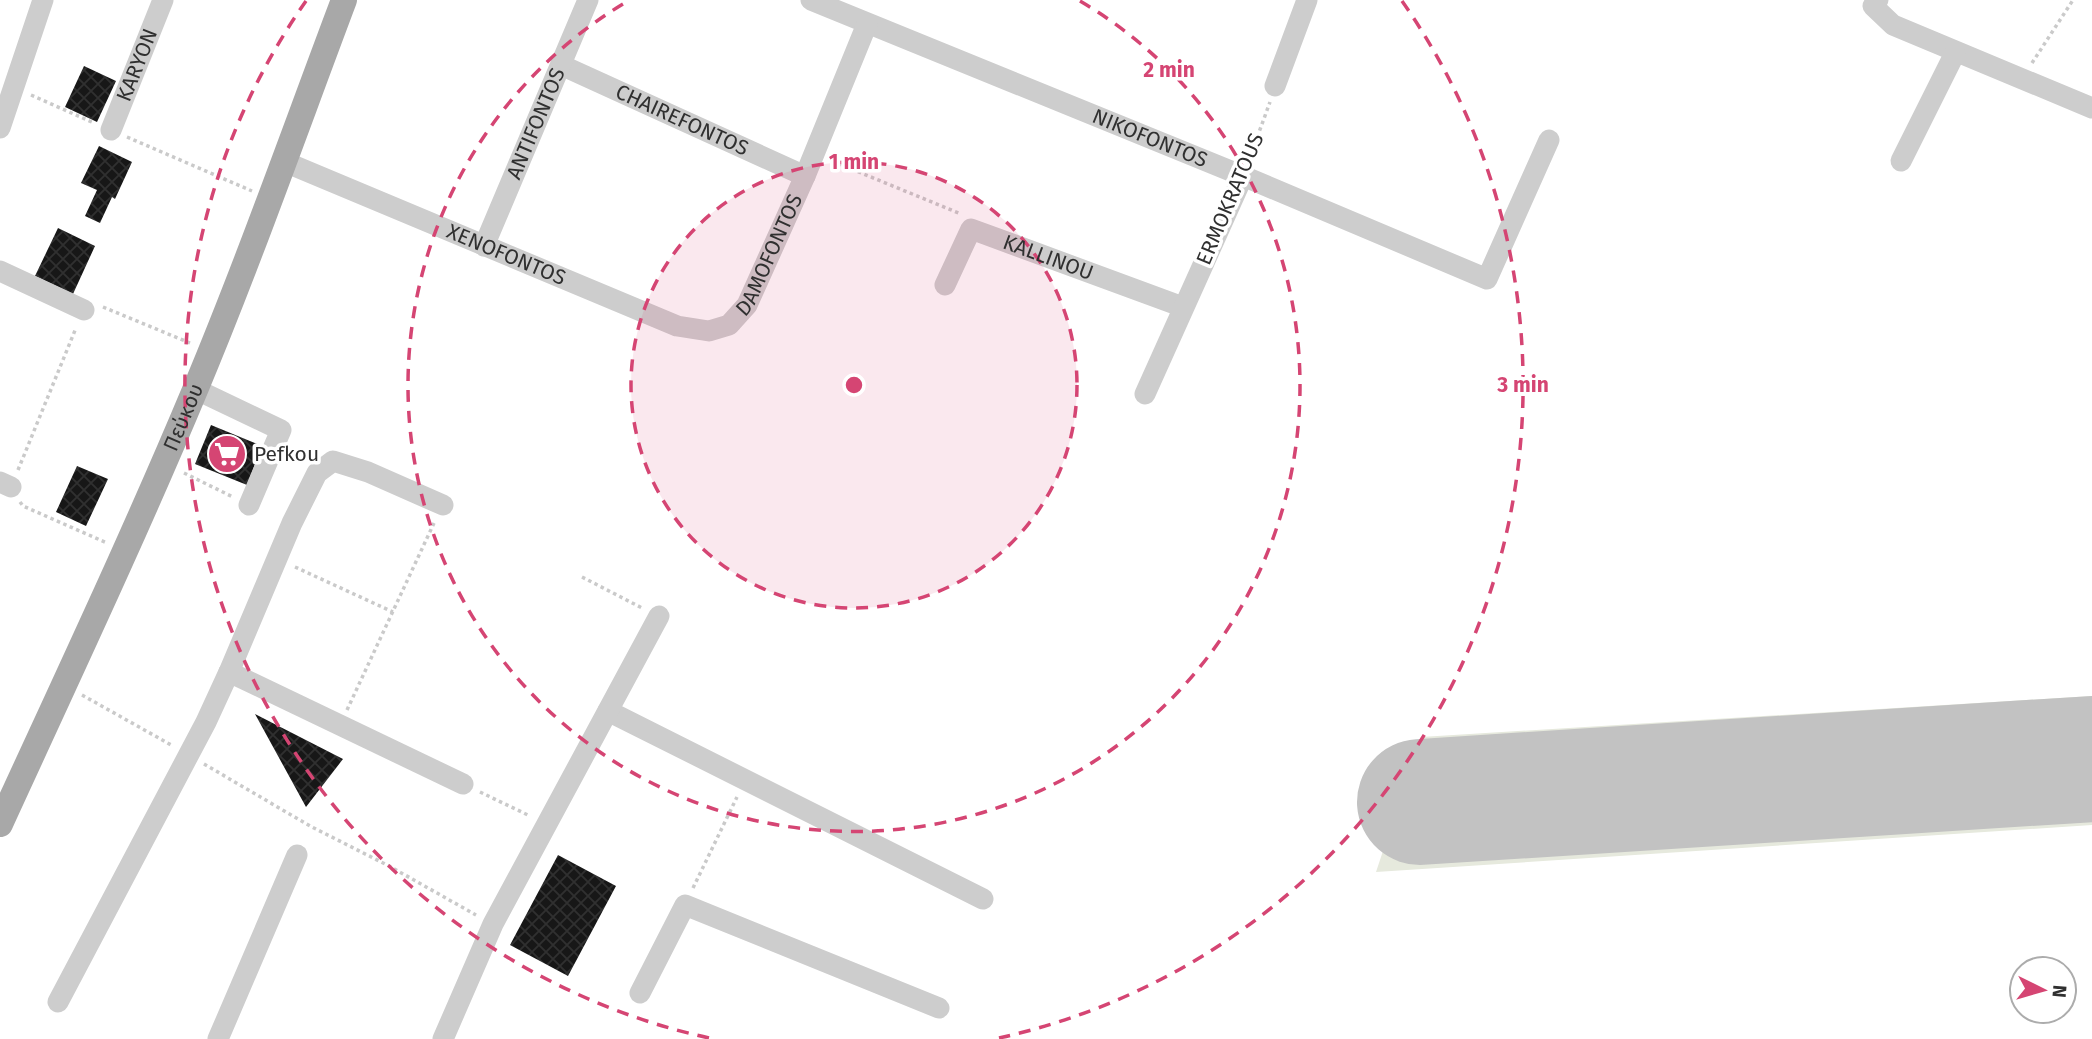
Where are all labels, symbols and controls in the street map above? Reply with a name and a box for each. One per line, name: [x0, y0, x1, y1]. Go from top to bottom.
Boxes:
street label: KARYON: [111, 25, 163, 105]
text: 2 min: [1143, 57, 1195, 83]
street label: ANTIFONTOS: [501, 64, 571, 183]
street label: CHAIREFONTOS: [611, 79, 753, 162]
street label: NIKOFONTOS: [1088, 103, 1211, 173]
street label: ERMOKRATOUS: [1191, 129, 1269, 269]
text: 1 min: [829, 149, 879, 175]
street label: DAMOFONTOS: [730, 190, 808, 322]
street label: XENOFONTOS: [443, 218, 570, 291]
street label: KALLINOU: [999, 229, 1097, 286]
text: 3 min: [1496, 372, 1549, 398]
centre of rings: [842, 373, 866, 397]
street label: Πεύκου: [158, 380, 209, 455]
supermarket icon: Pefkou: [206, 433, 248, 475]
place label: Pefkou: [254, 441, 319, 467]
north arrow: [2008, 955, 2078, 1025]
text: N: [2047, 984, 2071, 999]

